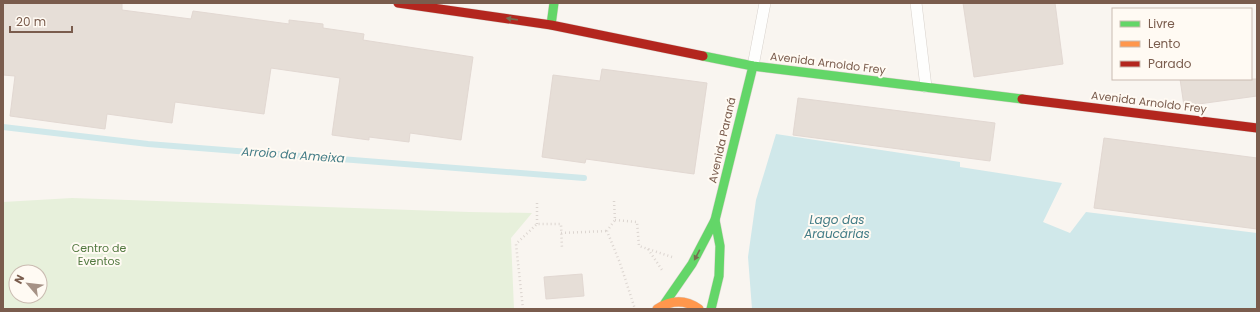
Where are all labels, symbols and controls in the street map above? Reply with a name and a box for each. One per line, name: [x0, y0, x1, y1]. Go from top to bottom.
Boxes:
scale bar: [10, 8, 72, 34]
legend: [1112, 8, 1252, 80]
text: 20 m: [16, 13, 46, 30]
text: Livre: [1148, 15, 1175, 32]
one-way arrow: [506, 16, 518, 22]
text: Lento: [1148, 35, 1181, 52]
street label: Avenida Arnoldo Frey: [769, 48, 888, 78]
text: Parado: [1148, 55, 1192, 72]
street label: Avenida Arnoldo Frey: [1090, 87, 1209, 117]
street label: Avenida Paraná: [704, 95, 740, 185]
water label: Arroio da Ameixa: [240, 142, 345, 167]
water label: Lago das Araucárias: [803, 211, 870, 242]
park label: Centro de Eventos: [72, 240, 127, 269]
one-way arrow: [693, 249, 700, 260]
north arrow: [8, 264, 48, 304]
text: N: [10, 272, 28, 287]

